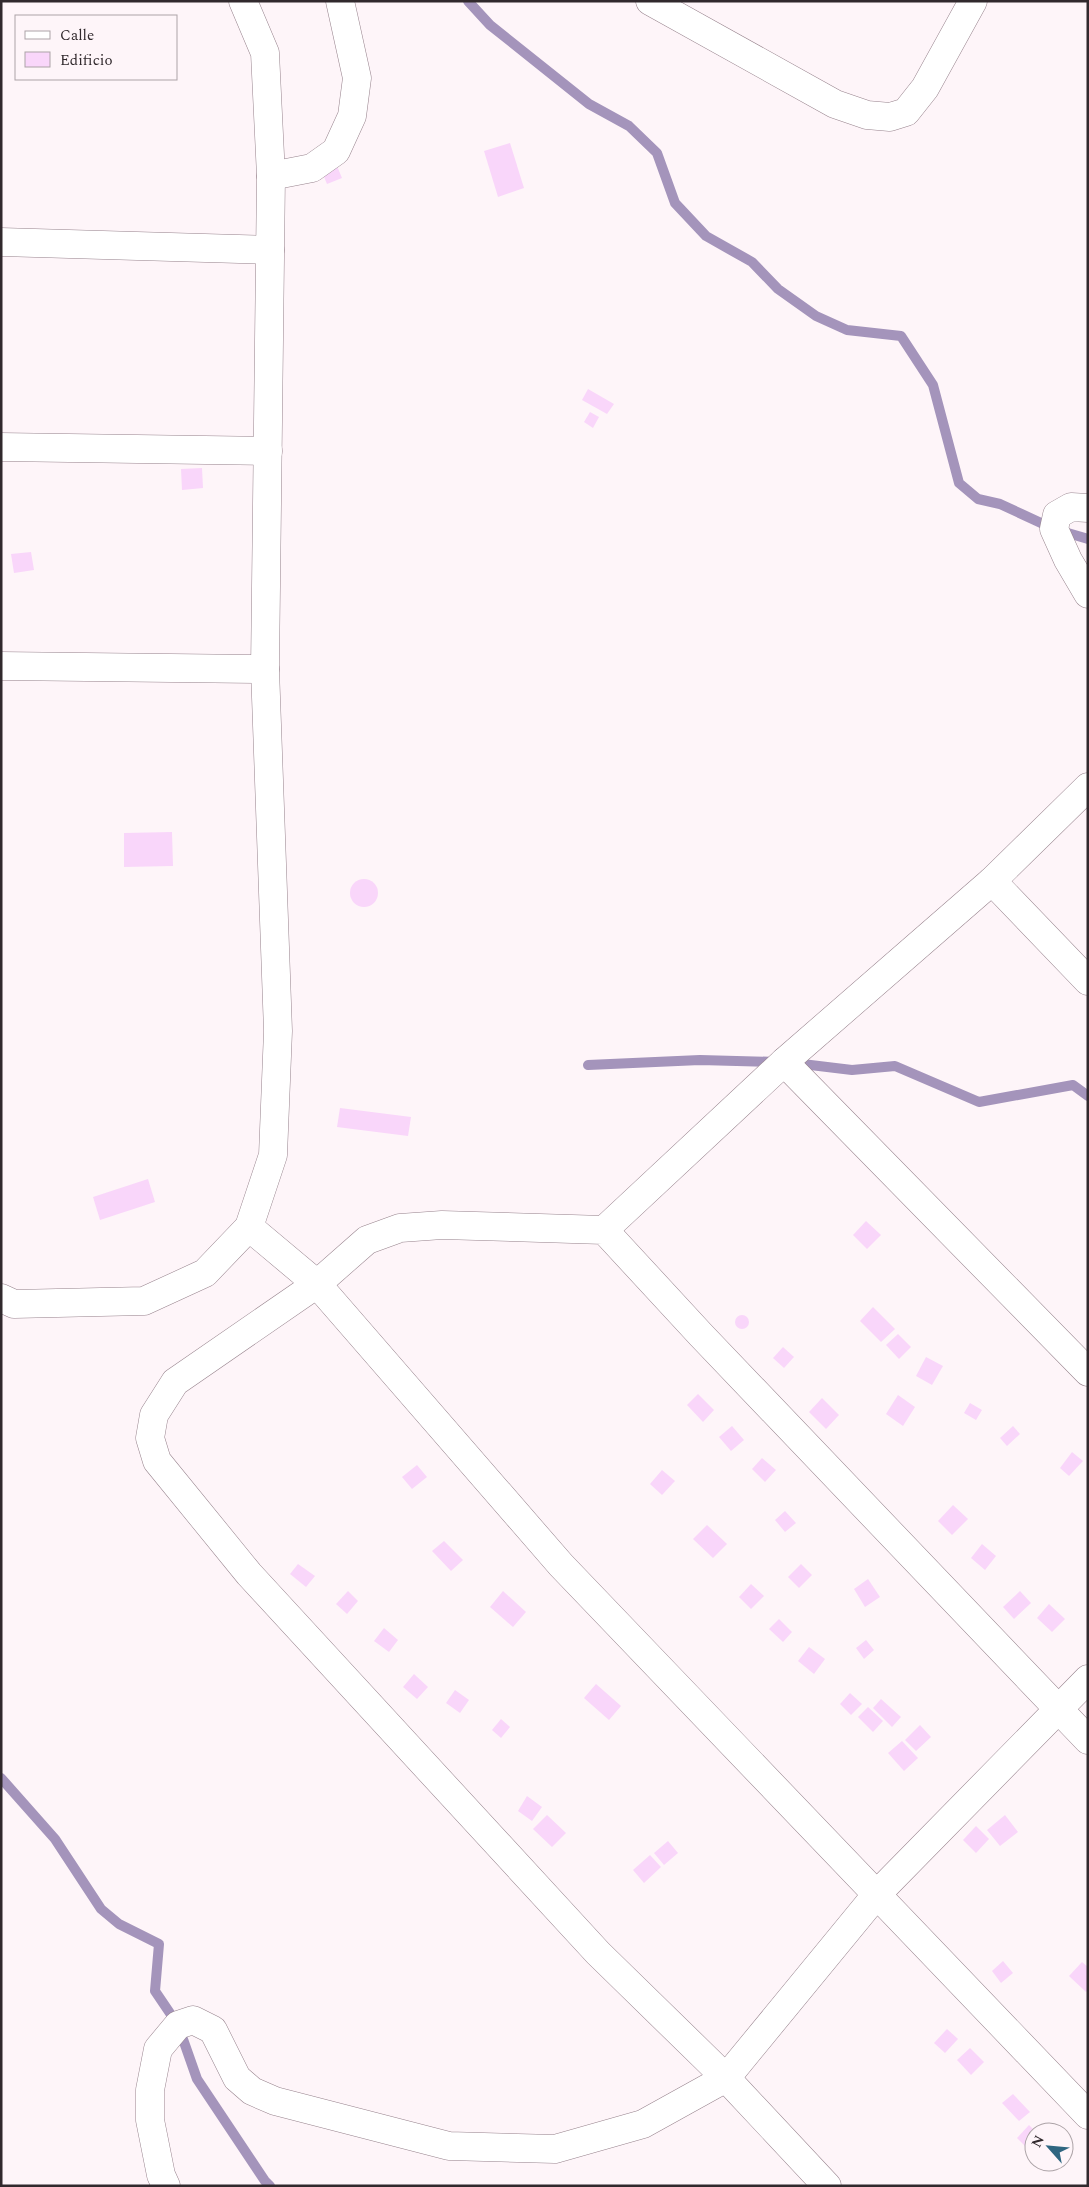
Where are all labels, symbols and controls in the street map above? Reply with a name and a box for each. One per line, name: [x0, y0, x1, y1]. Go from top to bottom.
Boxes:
legend: [15, 15, 178, 80]
text: Calle: [60, 24, 94, 47]
text: Edificio: [60, 49, 113, 72]
north arrow: [1024, 2122, 1074, 2172]
text: N: [1026, 2131, 1050, 2151]

